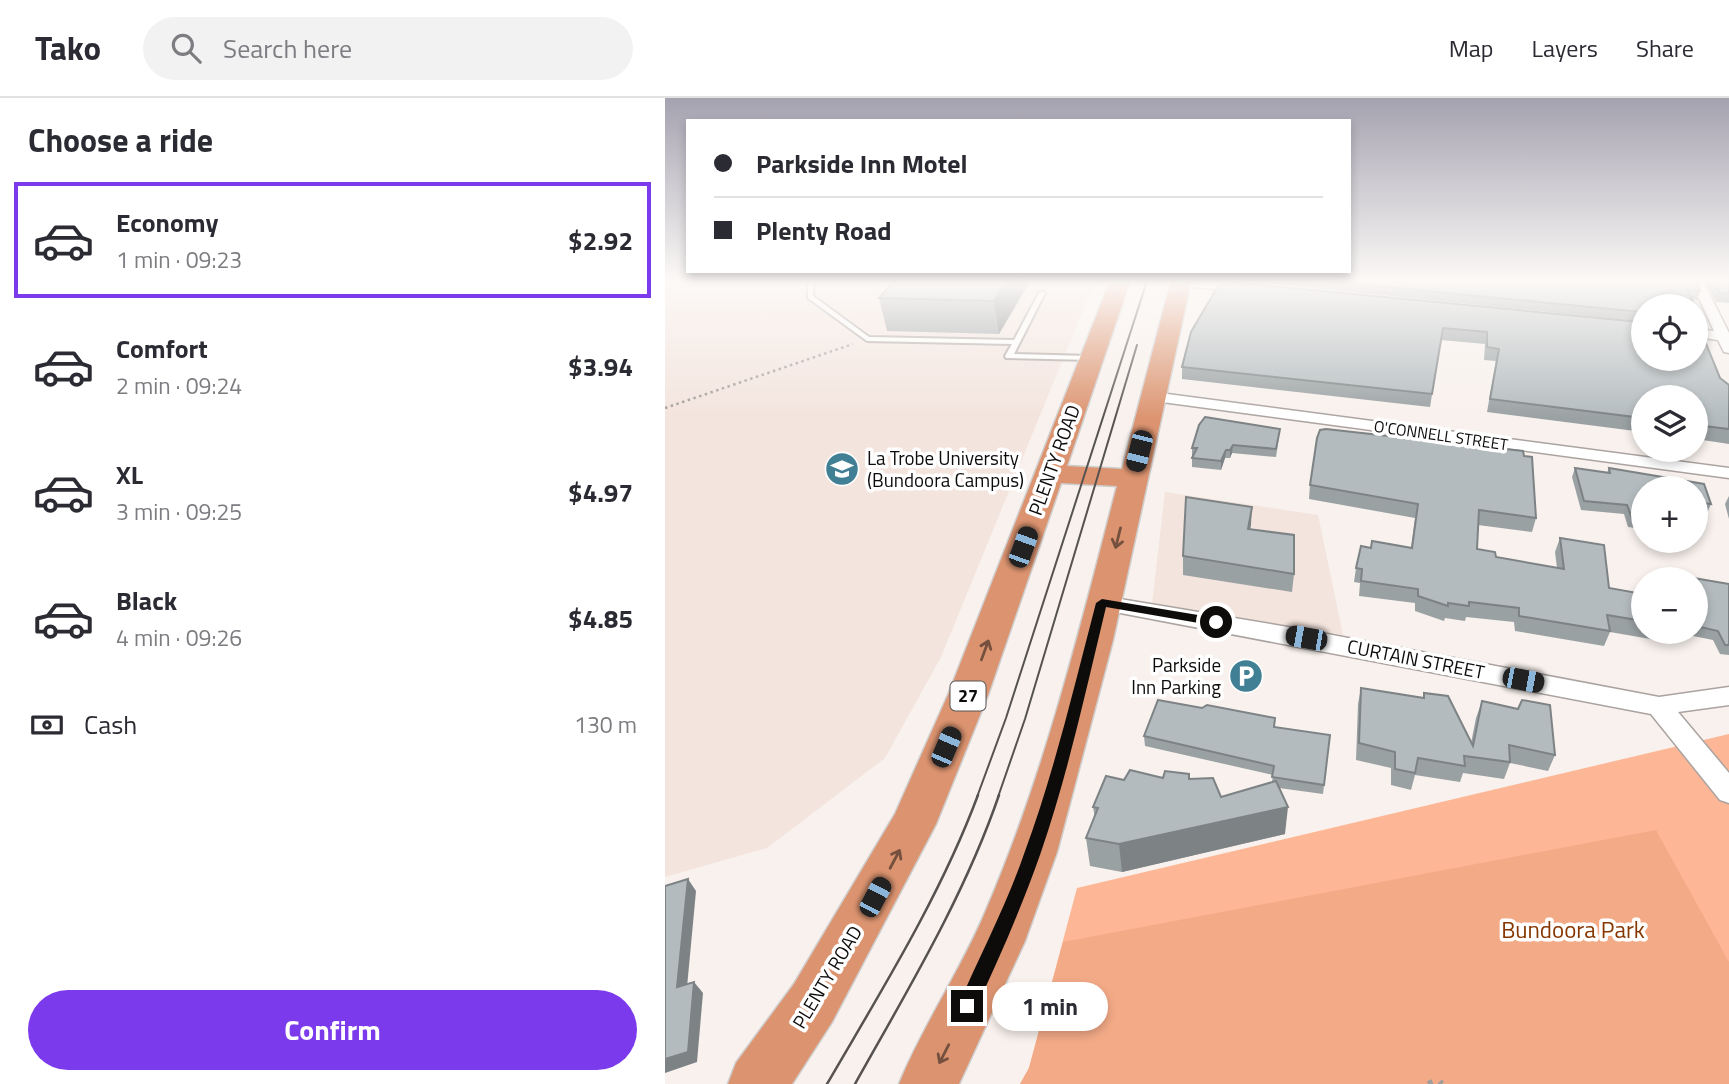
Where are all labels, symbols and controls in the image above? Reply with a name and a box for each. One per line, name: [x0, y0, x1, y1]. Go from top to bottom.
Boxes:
search box: [143, 17, 633, 80]
text: Tako: [35, 23, 101, 73]
icon: search: [167, 29, 205, 67]
text: Search here: [223, 29, 352, 68]
text: Map: [1449, 30, 1494, 66]
text: Layers: [1532, 30, 1598, 66]
text: Share: [1636, 30, 1694, 66]
text: Choose a ride: [28, 116, 213, 164]
text: Parkside Inn Motel: [756, 144, 967, 183]
text: Economy: [116, 203, 218, 242]
icon: car: [32, 209, 95, 272]
text: Plenty Road: [756, 211, 891, 250]
text: $2.92: [568, 221, 633, 260]
text: 1 min · 09:23: [116, 242, 242, 277]
map controls: [1631, 294, 1708, 644]
button: locate: [1631, 294, 1708, 371]
text: Comfort: [116, 329, 208, 368]
icon: car: [32, 335, 95, 398]
text: $3.94: [568, 347, 633, 386]
text: 2 min · 09:24: [116, 368, 242, 403]
button: layers: [1631, 385, 1708, 462]
street label: PLENTY ROAD: [1020, 400, 1087, 519]
street label: O'CONNELL STREET: [1372, 414, 1510, 456]
car: [1124, 428, 1155, 474]
place label: La Trobe University (Bundoora Campus): [867, 443, 1024, 494]
school or university icon: La Trobe University (Bundoora Campus): [823, 450, 861, 488]
text: XL: [116, 455, 143, 494]
icon: car: [32, 461, 95, 524]
text: $4.97: [568, 473, 633, 512]
button: +: [1631, 476, 1708, 553]
text: 3 min · 09:25: [116, 494, 242, 529]
car: [1006, 524, 1041, 570]
one-way arrow: [1110, 526, 1124, 549]
button: −: [1631, 567, 1708, 644]
text: Black: [116, 581, 177, 620]
icon: car: [32, 587, 95, 650]
text: $4.85: [568, 599, 633, 638]
route start: [1200, 606, 1232, 638]
text: 4 min · 09:26: [116, 620, 242, 655]
car: [1284, 624, 1329, 652]
street label: CURTAIN STREET: [1345, 631, 1487, 686]
one-way arrow: [980, 639, 992, 661]
place label: Parkside Inn Parking: [1131, 650, 1221, 701]
parking icon: Parkside Inn Parking: [1227, 657, 1265, 695]
car: [1501, 666, 1546, 694]
road number: 27: [951, 682, 985, 710]
text: Cash: [84, 705, 137, 744]
icon: cash: [28, 706, 66, 744]
text: 130 m: [574, 707, 637, 742]
car: [929, 724, 964, 770]
one-way arrow: [889, 849, 902, 870]
car: [856, 874, 895, 920]
park label: Bundoora Park: [1501, 912, 1645, 947]
street label: PLENTY ROAD: [784, 920, 869, 1034]
callout: 1 min: [991, 982, 1107, 1030]
text: 1 min: [1022, 989, 1078, 1024]
button: Confirm: [28, 990, 637, 1070]
route end: [951, 990, 983, 1022]
one-way arrow: [937, 1043, 951, 1064]

